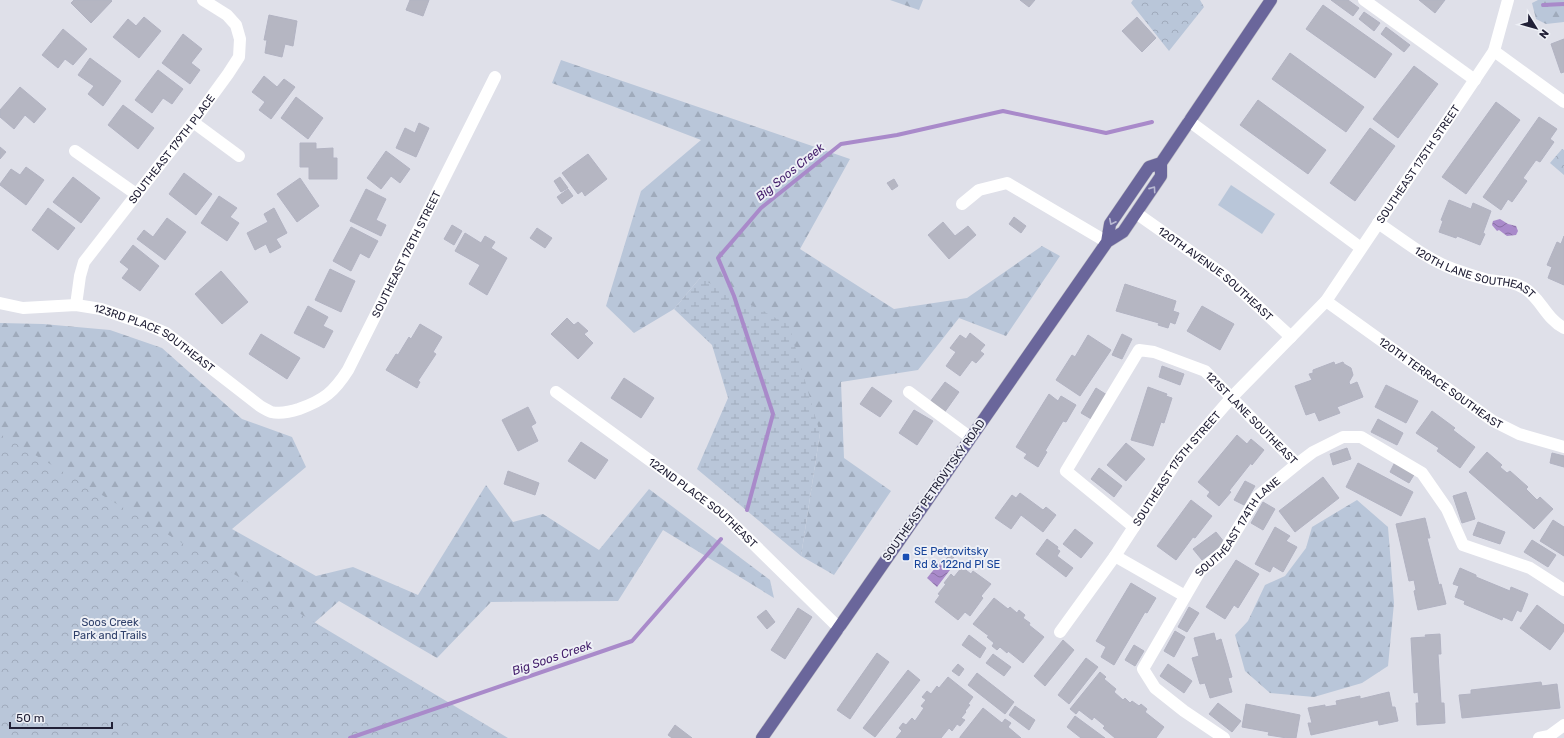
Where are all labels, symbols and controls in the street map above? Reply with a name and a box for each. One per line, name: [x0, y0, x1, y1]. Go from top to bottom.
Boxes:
north arrow: [1516, 8, 1556, 48]
text: N: [1536, 27, 1551, 41]
street label: SOUTHEAST 179TH PLACE: [126, 91, 218, 206]
street label: SOUTHEAST 175TH STREET: [1374, 102, 1463, 226]
water label: Big Soos Creek: [753, 140, 827, 204]
one-way arrow: [1148, 186, 1156, 193]
street label: SOUTHEAST 178TH STREET: [369, 188, 444, 320]
one-way arrow: [1109, 218, 1117, 225]
street label: 120TH AVENUE SOUTHEAST: [1155, 224, 1276, 324]
street label: 120TH LANE SOUTHEAST: [1412, 244, 1539, 301]
street label: 123RD PLACE SOUTHEAST: [93, 301, 218, 375]
street label: 120TH TERRACE SOUTHEAST: [1376, 334, 1505, 432]
street label: 121ST LANE SOUTHEAST: [1203, 369, 1301, 468]
street label: SOUTHEAST 175TH STREET: [1130, 408, 1224, 528]
street label: SOUTHEAST PETROVITSKY ROAD: [880, 417, 988, 563]
street label: 122ND PLACE SOUTHEAST: [646, 455, 760, 551]
street label: SOUTHEAST 174TH LANE: [1192, 474, 1283, 578]
place label: SE Petrovitsky Rd & 122nd Pl SE: [914, 545, 1001, 571]
marker: SE Petrovitsky Rd & 122nd Pl SE: [901, 552, 911, 562]
park label: Soos Creek Park and Trails: [73, 616, 147, 642]
water label: Big Soos Creek: [510, 638, 594, 678]
scale bar: [10, 704, 112, 730]
text: 50 m: [16, 711, 44, 725]

